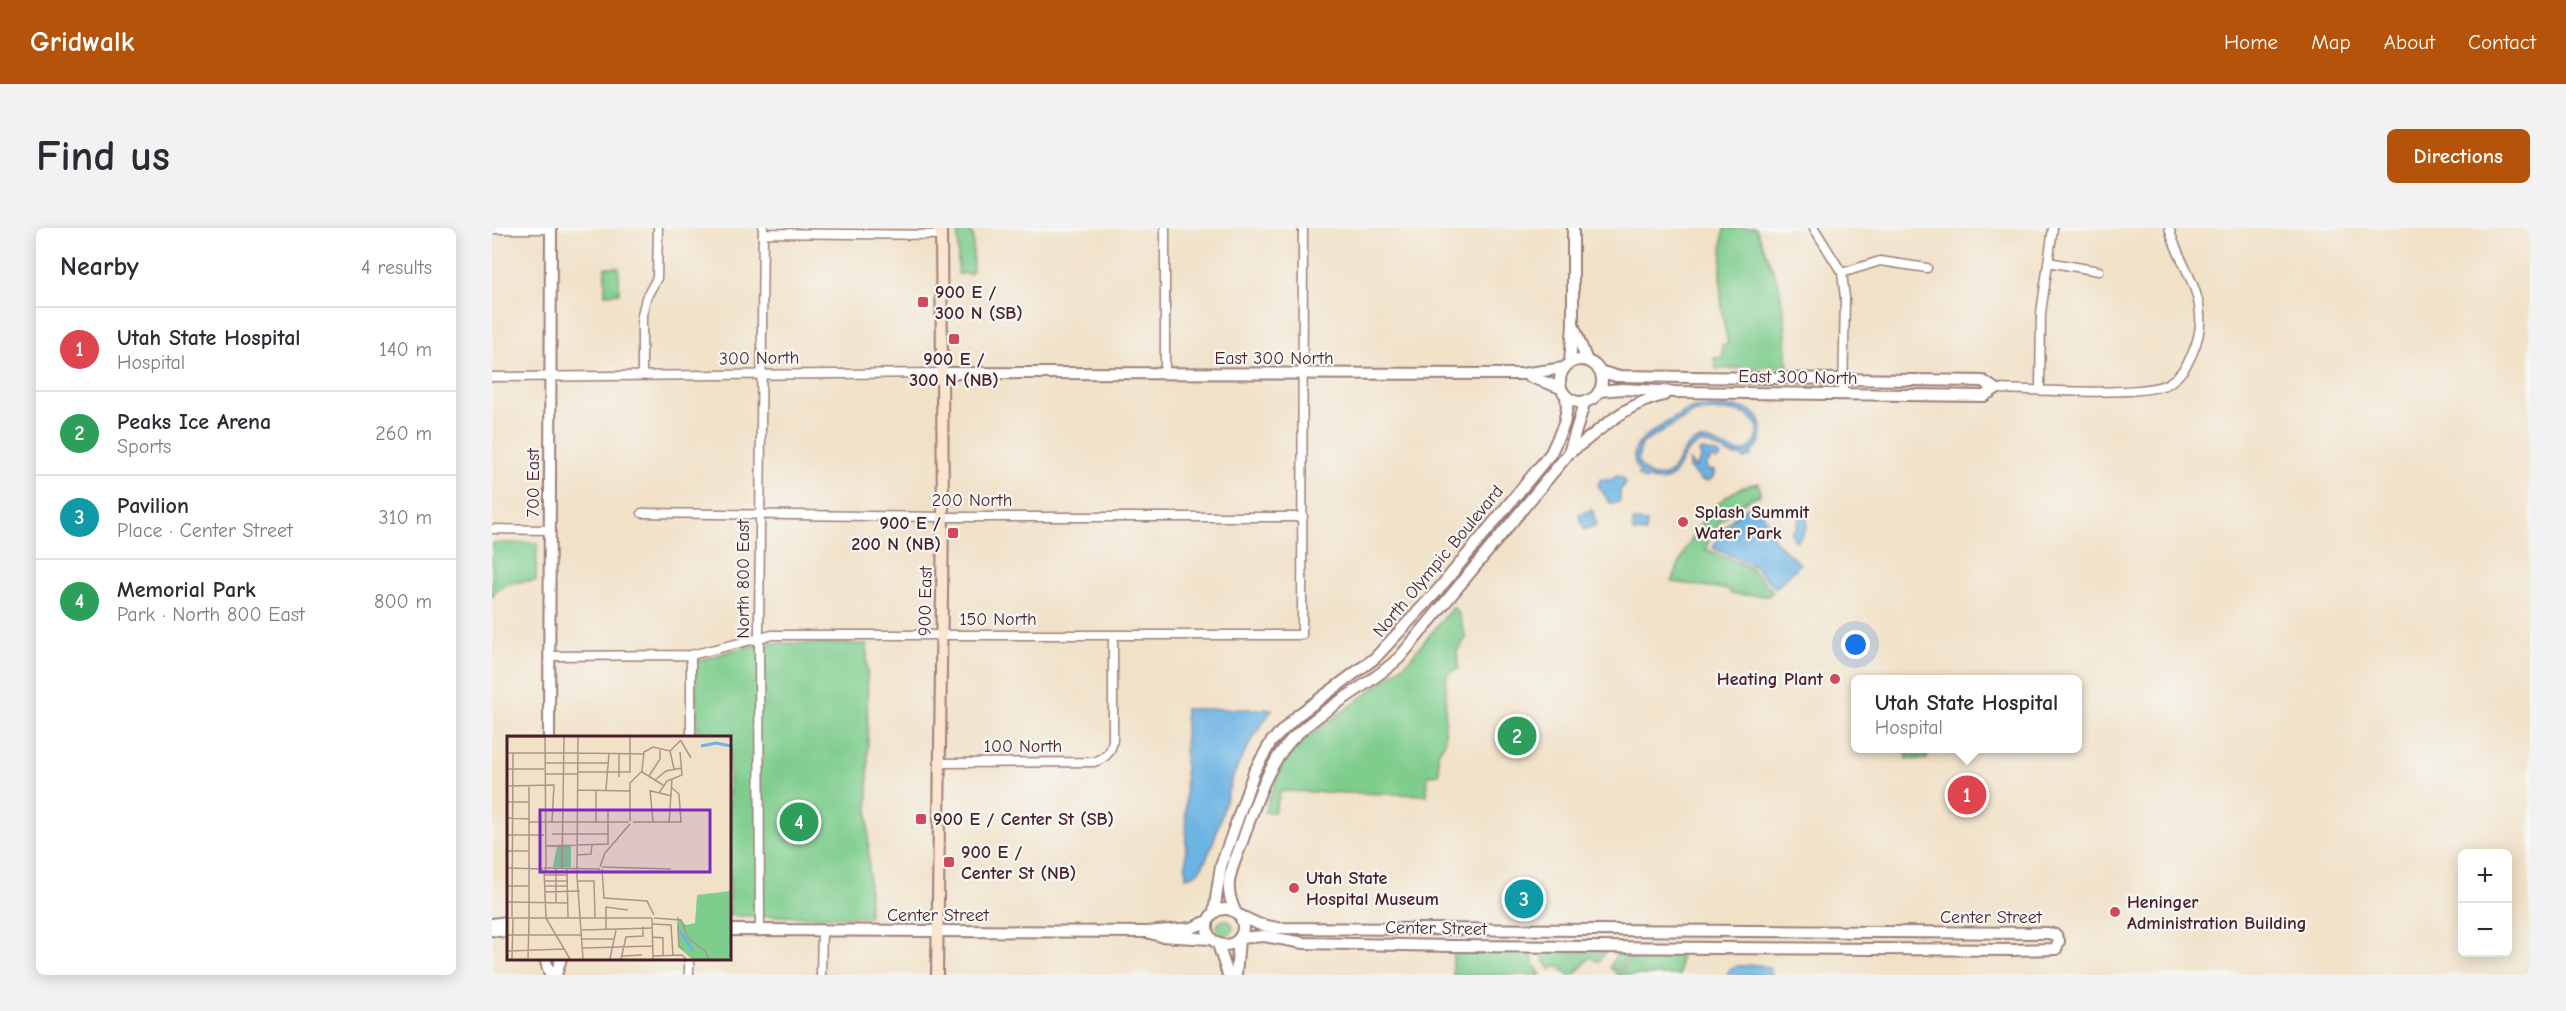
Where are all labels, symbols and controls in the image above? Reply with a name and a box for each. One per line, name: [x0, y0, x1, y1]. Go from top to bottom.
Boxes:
text: Gridwalk: [30, 26, 134, 58]
text: Home: [2224, 30, 2278, 54]
text: Map: [2311, 30, 2351, 54]
text: About: [2384, 30, 2435, 54]
text: Contact: [2468, 30, 2536, 54]
button: Directions: [2387, 129, 2530, 183]
text: Find us: [36, 132, 170, 181]
text: Nearby: [60, 252, 139, 282]
text: 4 results: [361, 256, 432, 279]
place label: 900 E / 300 N (SB): [935, 282, 1023, 324]
marker: 900 E / 300 N (SB): [916, 295, 930, 309]
text: Utah State Hospital: [117, 325, 301, 351]
marker: 900 E / 300 N (NB): [947, 332, 961, 346]
text: 1: [76, 338, 83, 361]
text: 140 m: [379, 338, 432, 361]
street label: 300 North: [719, 347, 799, 370]
street label: East 300 North: [1214, 348, 1334, 369]
place label: 900 E / 300 N (NB): [909, 349, 999, 391]
text: Hospital: [117, 351, 185, 374]
street label: East 300 North: [1738, 366, 1858, 389]
text: Peaks Ice Arena: [117, 409, 271, 435]
text: 2: [75, 422, 84, 445]
text: 260 m: [375, 422, 432, 445]
text: Sports: [117, 435, 171, 458]
street label: 700 East: [523, 448, 544, 518]
street label: North Olympic Boulevard: [1369, 481, 1508, 641]
street label: 200 North: [932, 490, 1012, 511]
text: Pavilion: [117, 493, 189, 519]
place label: Splash Summit Water Park: [1695, 502, 1810, 544]
text: 3: [75, 506, 84, 529]
text: 310 m: [379, 506, 432, 529]
place label: 900 E / 200 N (NB): [851, 513, 941, 555]
marker: Splash Summit Water Park: [1676, 515, 1690, 529]
text: Place · Center Street: [117, 519, 293, 542]
street label: North 800 East: [733, 519, 754, 639]
marker: 900 E / 200 N (NB): [946, 526, 960, 540]
street label: 900 East: [914, 565, 937, 636]
text: Memorial Park: [117, 577, 256, 603]
text: 4: [75, 590, 84, 613]
text: 800 m: [374, 590, 432, 613]
text: Park · North 800 East: [117, 603, 305, 626]
street label: 150 North: [959, 609, 1037, 630]
your location: [1841, 630, 1870, 659]
place label: Heating Plant: [1717, 669, 1824, 690]
marker: Heating Plant: [1828, 672, 1842, 686]
popup: [1851, 675, 2082, 753]
text: Utah State Hospital: [1875, 690, 2058, 716]
pin: 2: [1498, 714, 1536, 758]
text: Hospital: [1875, 716, 1943, 739]
inset map: [507, 736, 730, 960]
street label: 100 North: [984, 736, 1062, 757]
pin: 1: [1948, 772, 1986, 818]
pin: 4: [780, 800, 818, 844]
place label: 900 E / Center St (SB): [933, 809, 1114, 830]
marker: 900 E / Center St (SB): [914, 812, 928, 826]
place label: 900 E / Center St (NB): [961, 842, 1076, 884]
map controls: [2458, 849, 2512, 957]
button: +: [2458, 849, 2512, 903]
marker: 900 E / Center St (NB): [942, 855, 956, 869]
place label: Utah State Hospital Museum: [1306, 868, 1439, 910]
pin: 3: [1504, 876, 1544, 922]
marker: Utah State Hospital Museum: [1287, 881, 1301, 895]
place label: Heninger Administration Building: [2127, 892, 2307, 934]
button: −: [2458, 903, 2512, 957]
street label: Center Street: [887, 905, 990, 926]
marker: Heninger Administration Building: [2108, 905, 2122, 919]
street label: Center Street: [1940, 907, 2043, 928]
street label: Center Street: [1385, 917, 1488, 940]

